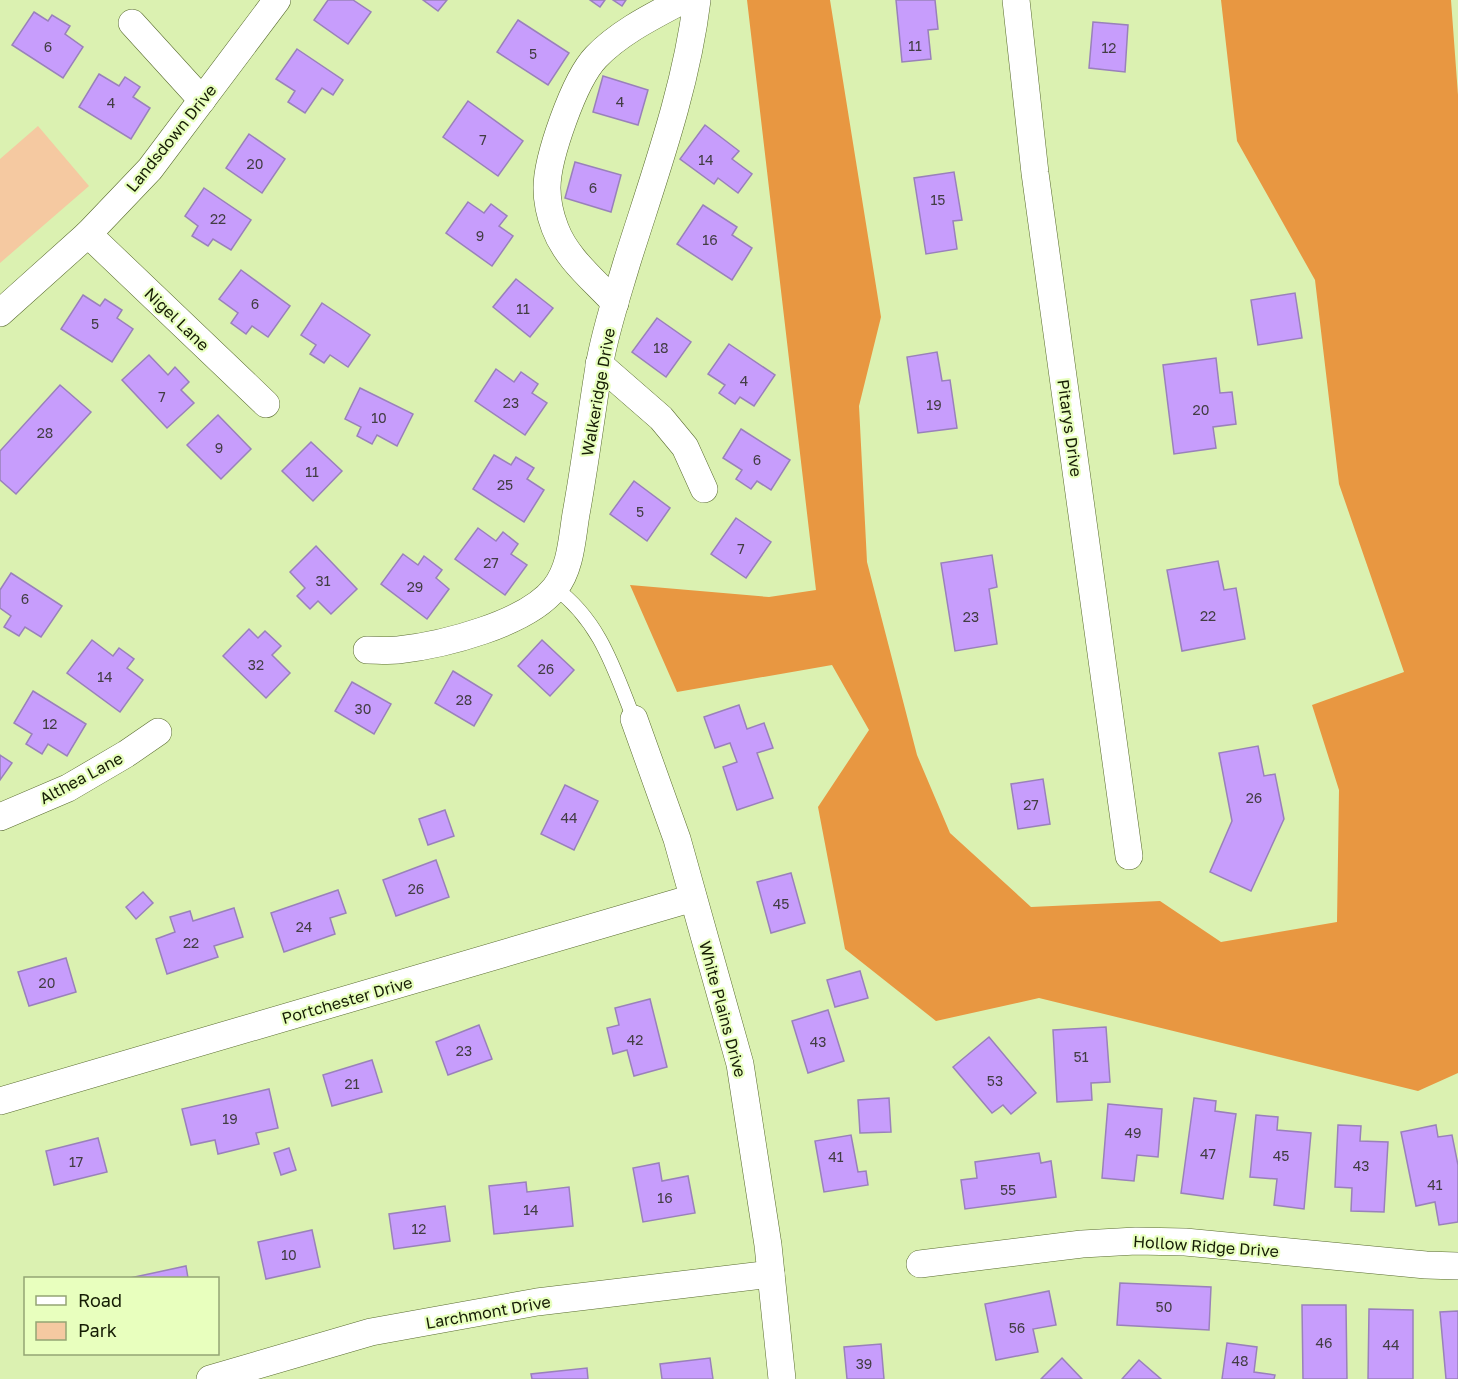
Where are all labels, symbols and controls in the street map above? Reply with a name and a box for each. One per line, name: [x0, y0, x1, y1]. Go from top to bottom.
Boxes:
house number: 11: [908, 37, 922, 54]
house number: 6: [44, 38, 52, 55]
house number: 12: [1102, 39, 1116, 56]
house number: 5: [529, 45, 537, 62]
street label: Landsdown Drive: [122, 80, 220, 196]
house number: 4: [616, 93, 624, 110]
house number: 4: [107, 94, 115, 111]
house number: 7: [479, 131, 487, 148]
house number: 14: [698, 151, 714, 168]
house number: 20: [247, 155, 263, 172]
house number: 6: [589, 179, 597, 196]
house number: 15: [931, 191, 945, 208]
house number: 22: [210, 210, 226, 227]
house number: 9: [476, 227, 484, 244]
house number: 16: [702, 231, 718, 248]
street label: Nigel Lane: [141, 283, 213, 355]
house number: 6: [251, 295, 259, 312]
house number: 11: [516, 300, 530, 317]
house number: 5: [91, 315, 99, 332]
street label: Walkeridge Drive: [577, 326, 619, 458]
house number: 18: [653, 339, 669, 356]
house number: 4: [740, 372, 748, 389]
street label: Pitarys Drive: [1053, 378, 1087, 478]
house number: 7: [158, 388, 166, 405]
house number: 23: [503, 394, 519, 411]
house number: 19: [926, 396, 942, 413]
house number: 20: [1193, 401, 1209, 418]
house number: 10: [371, 409, 387, 426]
house number: 28: [37, 424, 53, 441]
house number: 9: [215, 439, 223, 456]
house number: 6: [753, 451, 761, 468]
house number: 11: [305, 463, 319, 480]
house number: 25: [497, 476, 513, 493]
house number: 5: [636, 503, 644, 520]
house number: 7: [737, 540, 745, 557]
house number: 27: [483, 554, 499, 571]
house number: 31: [316, 572, 331, 589]
house number: 29: [407, 578, 423, 595]
house number: 6: [21, 590, 29, 607]
house number: 22: [1200, 607, 1216, 624]
house number: 23: [963, 608, 979, 625]
house number: 32: [248, 656, 264, 673]
house number: 26: [538, 660, 554, 677]
house number: 14: [97, 668, 113, 685]
house number: 28: [456, 691, 472, 708]
house number: 30: [355, 700, 371, 717]
house number: 12: [43, 715, 57, 732]
street label: Althea Lane: [36, 748, 126, 808]
house number: 26: [1246, 789, 1262, 806]
house number: 27: [1023, 796, 1039, 813]
house number: 44: [560, 809, 578, 826]
house number: 26: [408, 880, 424, 897]
house number: 45: [773, 895, 789, 912]
house number: 24: [296, 918, 312, 935]
house number: 22: [183, 934, 199, 951]
street label: White Plains Drive: [695, 939, 751, 1079]
street label: Portchester Drive: [279, 972, 415, 1028]
house number: 20: [39, 974, 55, 991]
house number: 42: [627, 1031, 643, 1048]
house number: 43: [810, 1033, 826, 1050]
house number: 23: [456, 1042, 472, 1059]
house number: 51: [1074, 1048, 1089, 1065]
house number: 53: [987, 1072, 1003, 1089]
house number: 21: [345, 1075, 360, 1092]
house number: 19: [222, 1110, 238, 1127]
house number: 49: [1124, 1124, 1142, 1141]
house number: 47: [1200, 1145, 1216, 1162]
house number: 45: [1273, 1147, 1289, 1164]
house number: 41: [828, 1148, 844, 1165]
house number: 17: [69, 1153, 83, 1170]
house number: 43: [1353, 1157, 1369, 1174]
house number: 41: [1427, 1176, 1443, 1193]
house number: 55: [1000, 1181, 1016, 1198]
house number: 16: [657, 1189, 673, 1206]
house number: 14: [523, 1201, 539, 1218]
house number: 12: [412, 1220, 426, 1237]
street label: Hollow Ridge Drive: [1132, 1231, 1280, 1261]
house number: 10: [281, 1246, 297, 1263]
legend: [24, 1277, 219, 1355]
text: Road: [78, 1289, 122, 1311]
street label: Larchmont Drive: [424, 1291, 552, 1333]
house number: 50: [1156, 1298, 1172, 1315]
text: Park: [78, 1319, 117, 1341]
house number: 56: [1009, 1319, 1025, 1336]
house number: 46: [1315, 1334, 1333, 1351]
house number: 44: [1382, 1336, 1400, 1353]
house number: 48: [1231, 1352, 1249, 1369]
house number: 39: [856, 1355, 872, 1372]

